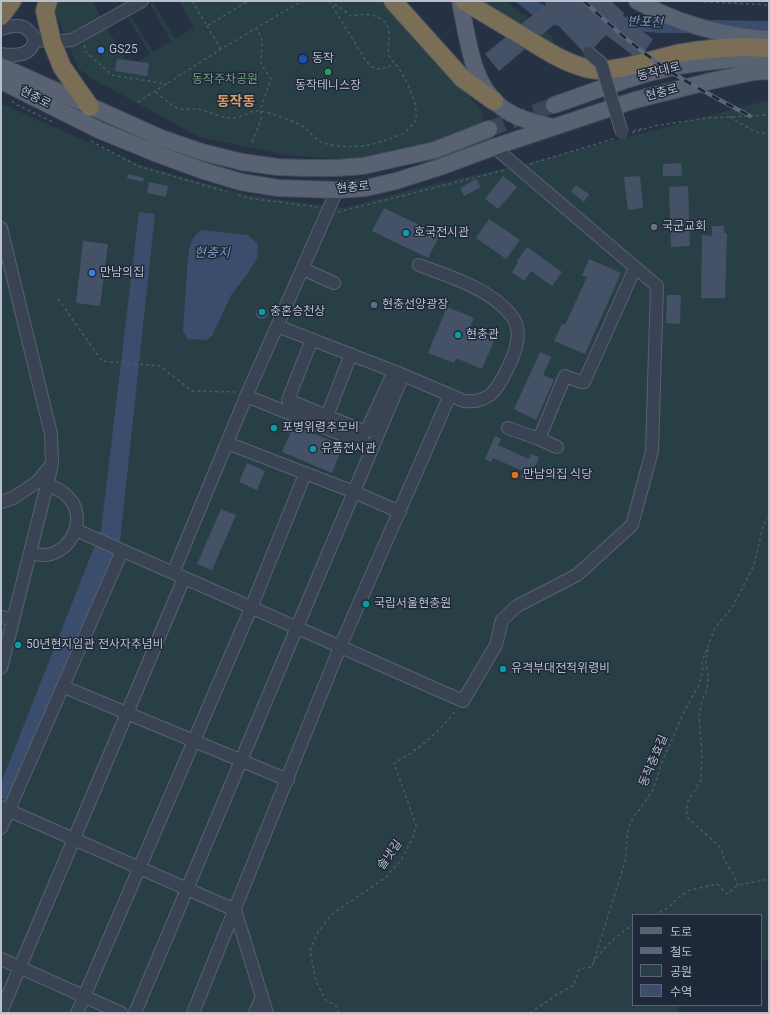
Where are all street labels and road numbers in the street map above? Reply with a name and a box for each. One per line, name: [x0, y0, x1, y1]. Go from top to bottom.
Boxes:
street label: 동작대로: [636, 60, 682, 84]
street label: 현충로: [644, 82, 680, 104]
street label: 현충로: [17, 84, 53, 112]
street label: 현충로: [336, 179, 370, 197]
street label: 동작충효길: [637, 733, 671, 789]
street label: 솔냇길: [374, 837, 406, 873]

